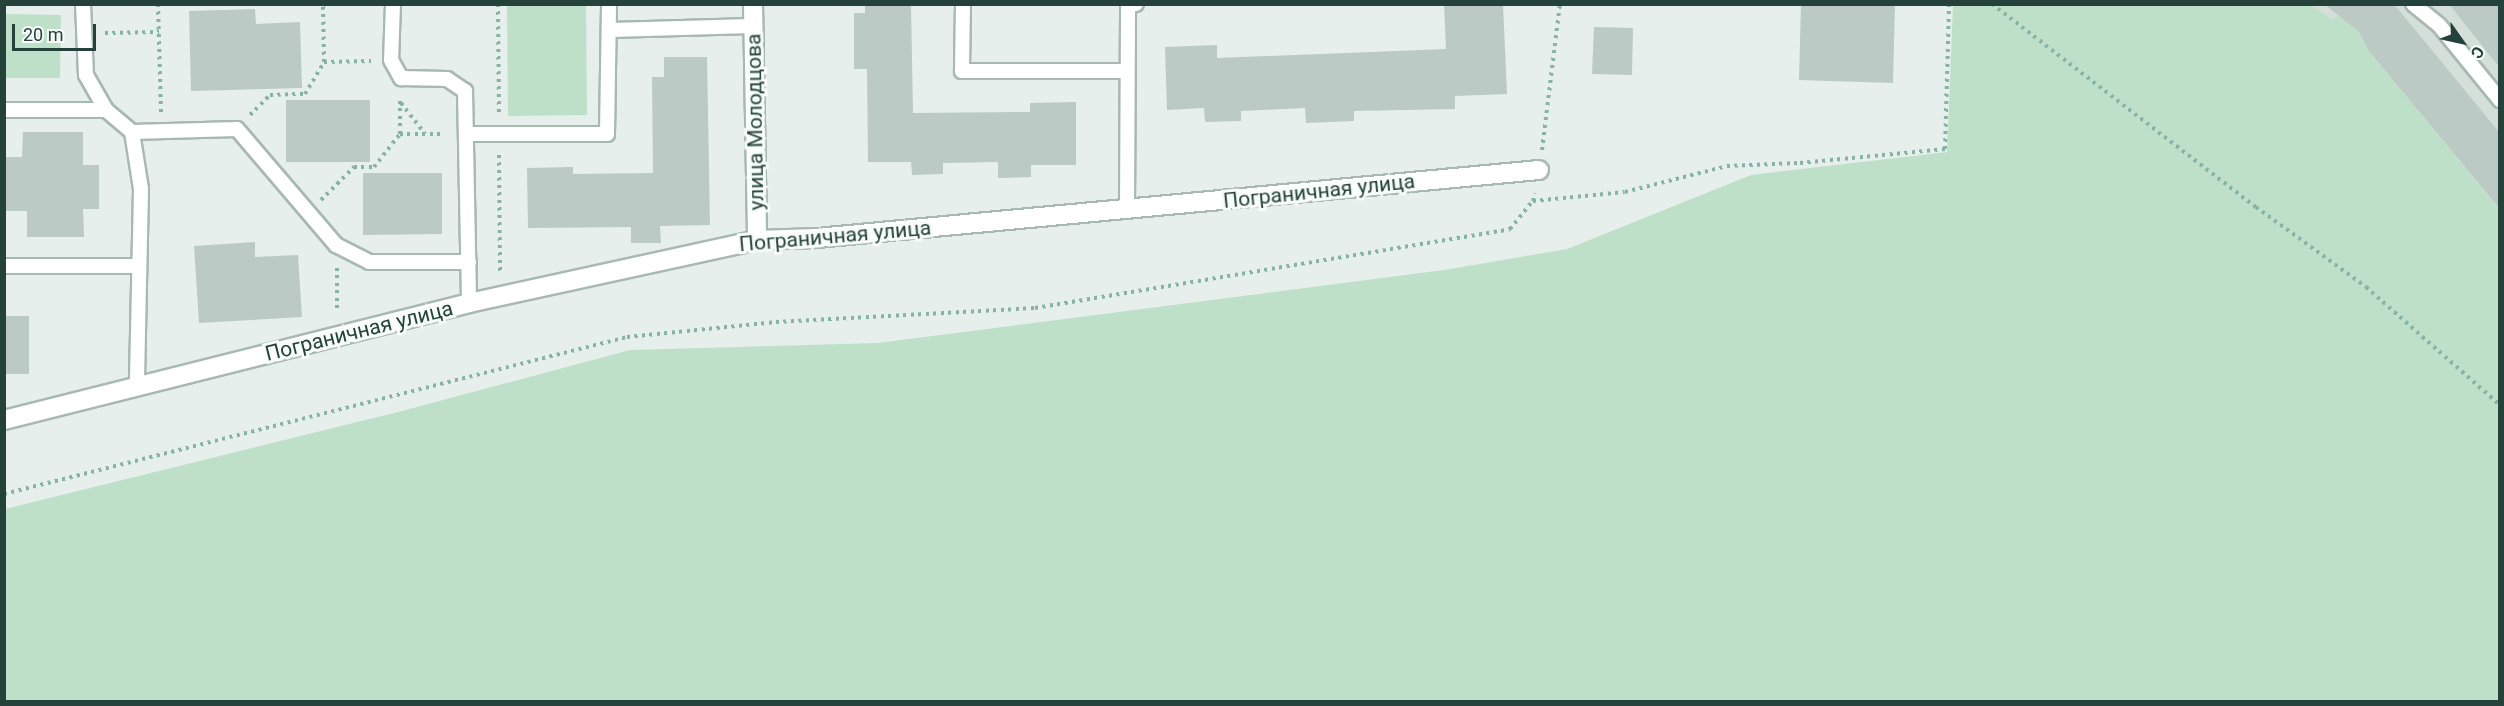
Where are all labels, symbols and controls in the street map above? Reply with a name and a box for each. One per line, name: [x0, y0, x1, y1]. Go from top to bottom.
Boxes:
scale bar: [15, 12, 99, 50]
north arrow: [2432, 12, 2492, 72]
text: 20 m: [23, 24, 63, 45]
street label: улица Молодцова: [741, 33, 769, 211]
text: С: [2467, 43, 2488, 62]
street label: Пограничная улица: [1222, 168, 1416, 214]
street label: Пограничная улица: [738, 215, 932, 257]
street label: Пограничная улица: [263, 295, 455, 367]

